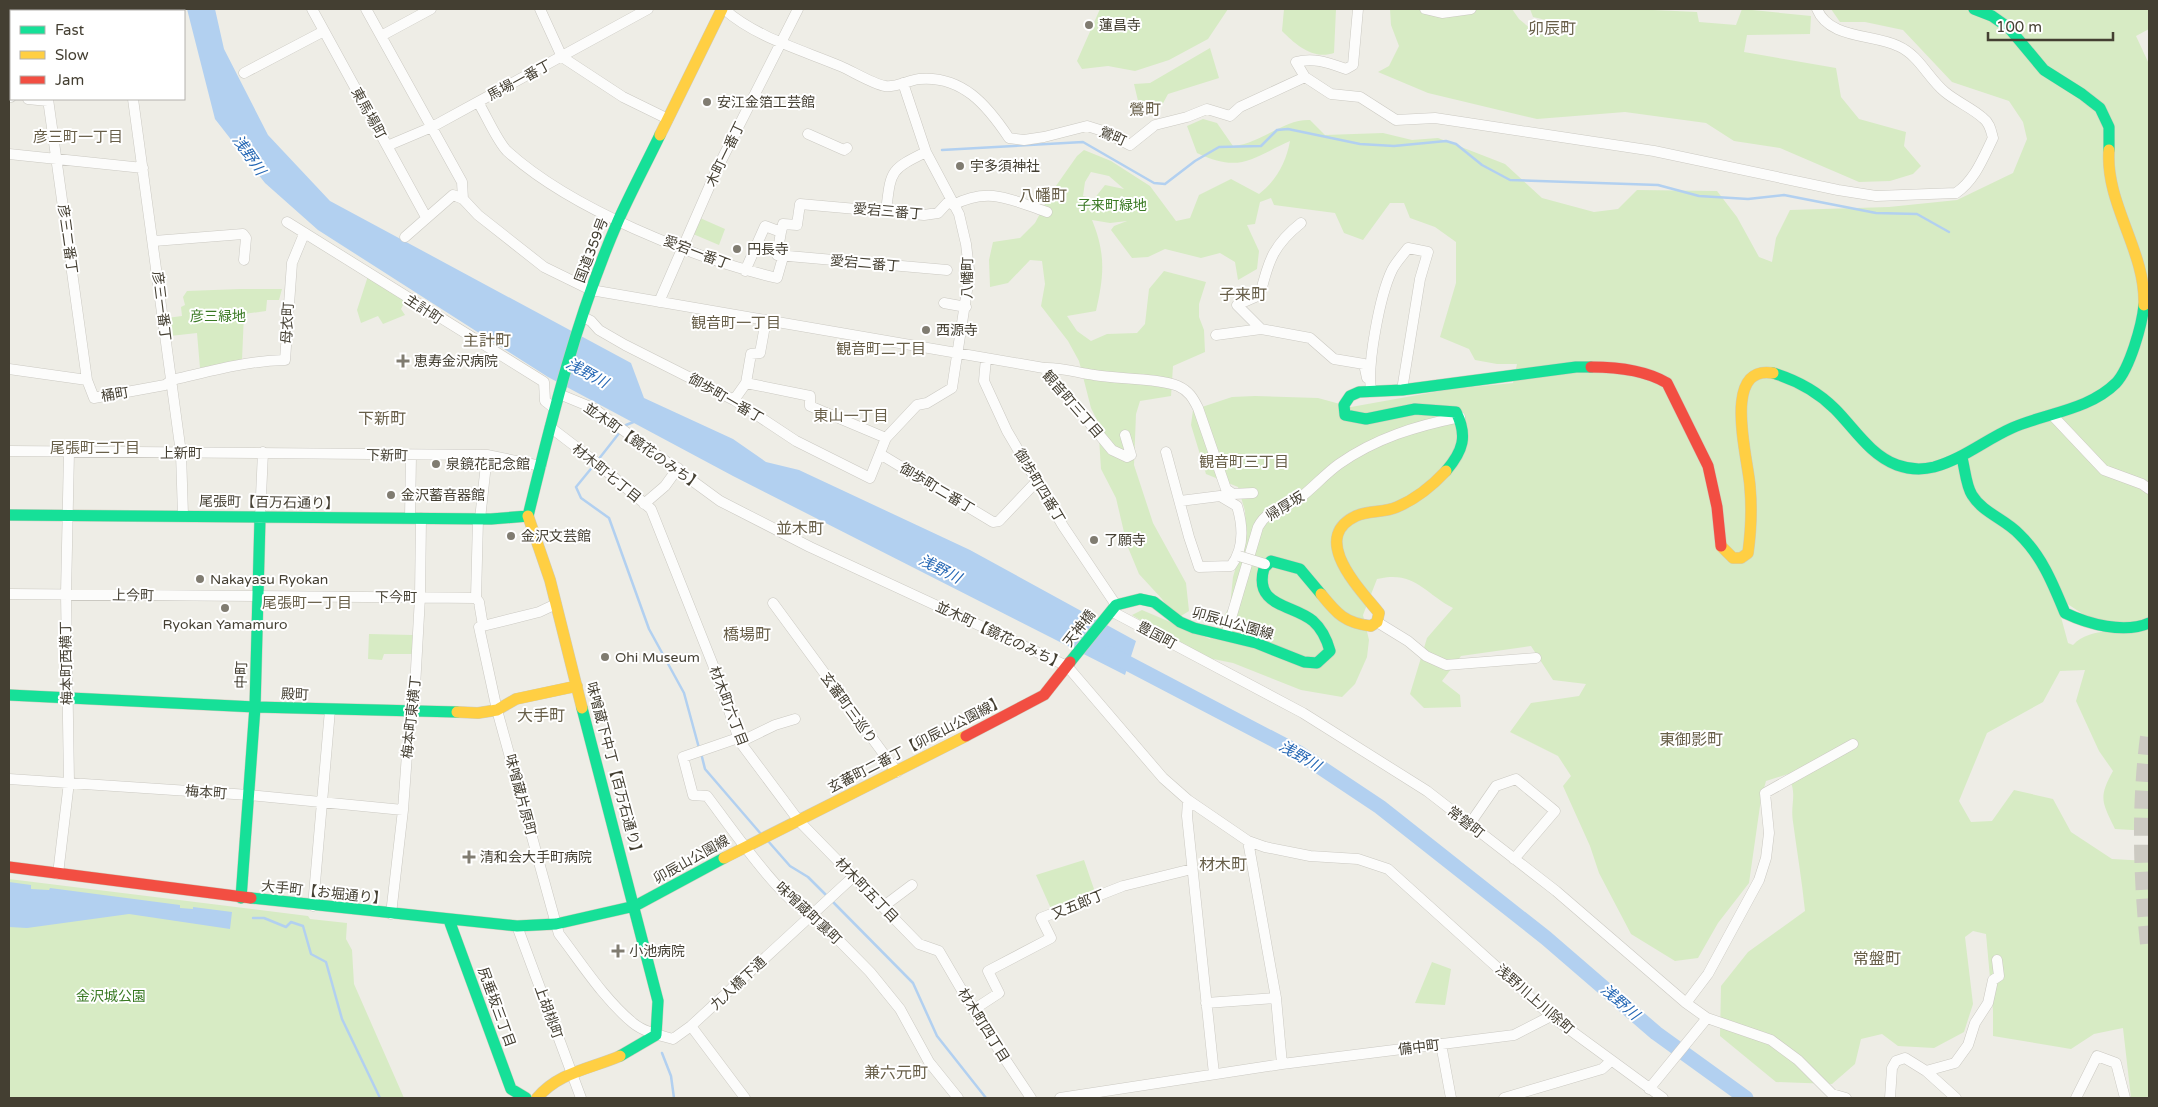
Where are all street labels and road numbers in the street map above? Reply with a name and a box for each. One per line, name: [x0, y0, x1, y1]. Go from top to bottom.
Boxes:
street label: 馬場一番丁: [484, 57, 554, 104]
street label: 東馬場町: [348, 85, 390, 142]
street label: 木町一番丁: [702, 119, 748, 189]
street label: 鶯町: [1097, 123, 1129, 150]
street label: 愛宕三番丁: [852, 200, 924, 223]
street label: 彦三二番丁: [54, 203, 81, 275]
street label: 国道359号: [571, 215, 612, 285]
street label: 愛宕一番丁: [661, 232, 733, 273]
street label: 愛宕二番丁: [829, 252, 901, 275]
street label: 八幡町: [959, 257, 976, 299]
street label: 彦三一番丁: [149, 270, 174, 342]
street label: 主計町: [401, 291, 446, 328]
street label: 母衣町: [278, 302, 297, 344]
street label: 観音町三丁目: [1039, 367, 1107, 442]
street label: 御歩町一番丁: [685, 370, 766, 427]
street label: 桶町: [100, 384, 130, 405]
street label: 並木町【鏡花のみち】: [580, 399, 705, 494]
street label: 材木町七丁目: [569, 440, 645, 506]
street label: 上新町: [160, 445, 202, 462]
street label: 御歩町四番丁: [1011, 446, 1068, 527]
street label: 下新町: [366, 447, 408, 464]
street label: 御歩町二番丁: [896, 460, 977, 517]
street label: 帰厚坂: [1263, 488, 1308, 525]
street label: 尾張町【百万石通り】: [199, 493, 339, 512]
street label: 上今町: [112, 587, 154, 604]
street label: 下今町: [375, 589, 417, 606]
street label: 並木町【鏡花のみち】: [933, 598, 1067, 673]
street label: 卯辰山公園線: [1190, 604, 1276, 643]
street label: 天神橋: [1060, 607, 1099, 650]
street label: 豊国町: [1134, 618, 1179, 653]
street label: 梅本町西横丁: [57, 621, 76, 705]
street label: 中町: [233, 661, 250, 689]
street label: 材木町六丁目: [706, 664, 752, 748]
street label: 玄蕃町三巡り: [817, 669, 880, 747]
street label: 梅本町東横丁: [399, 674, 424, 760]
street label: 味噌蔵下中丁【百万石通り】: [583, 680, 646, 860]
street label: 殿町: [281, 686, 309, 703]
street label: 玄蕃町二番丁【卯辰山公園線】: [825, 692, 1007, 797]
street label: 味噌蔵片原町: [501, 752, 540, 838]
street label: 梅本町: [184, 783, 228, 802]
street label: 常磐町: [1444, 803, 1487, 842]
street label: 卯辰山公園線: [650, 832, 732, 887]
street label: 材木町五丁目: [831, 854, 902, 926]
street label: 大手町【お堀通り】: [260, 877, 387, 908]
street label: 味噌蔵町裏町: [772, 879, 845, 948]
street label: 又五郎丁: [1049, 886, 1107, 923]
street label: 九人橋下通: [707, 953, 770, 1013]
street label: 浅野川上川除町: [1492, 961, 1577, 1038]
street label: 尻垂坂三丁目: [474, 965, 519, 1050]
street label: 上胡桃町: [531, 983, 566, 1041]
street label: 材木町四丁目: [954, 985, 1013, 1065]
street label: 備中町: [1397, 1037, 1441, 1058]

